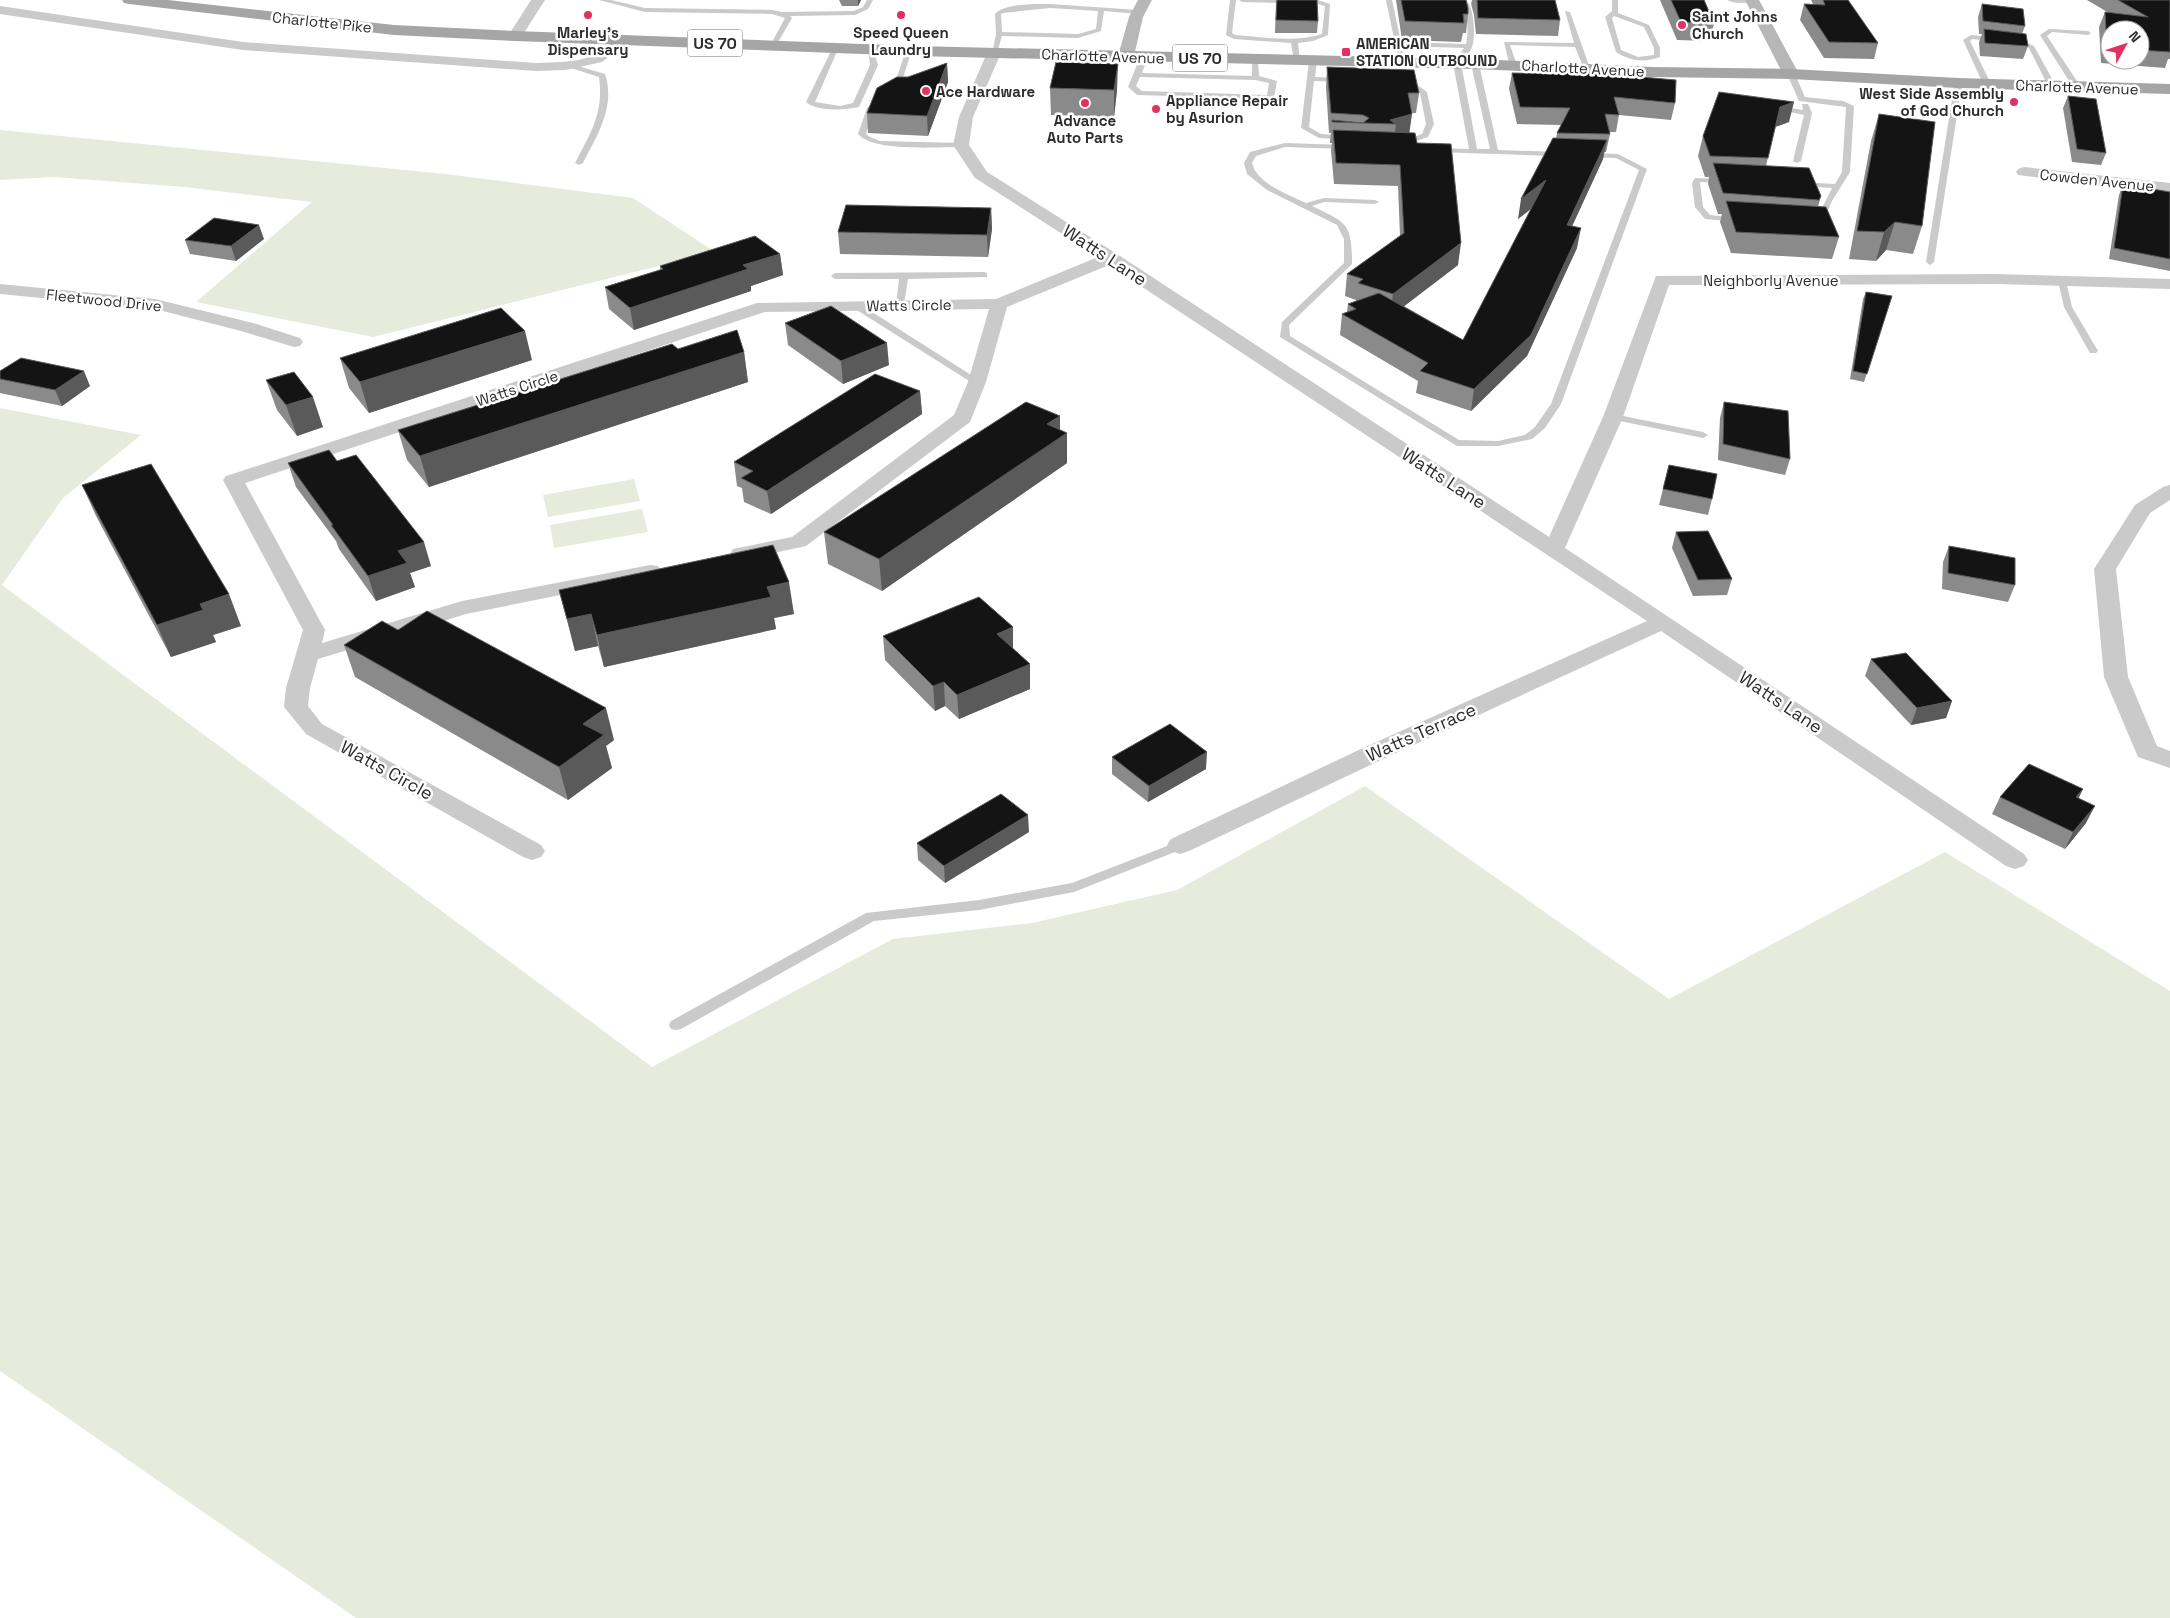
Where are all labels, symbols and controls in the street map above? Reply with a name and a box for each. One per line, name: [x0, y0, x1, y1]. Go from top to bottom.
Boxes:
street label: Charlotte Pike: [271, 7, 373, 37]
place label: Saint Johns Church: [1692, 7, 1778, 43]
marker: Marley’s Dispensary: [582, 9, 594, 21]
marker: Speed Queen Laundry: [895, 9, 907, 21]
marker: Saint Johns Church: [1676, 19, 1688, 31]
north arrow: [2100, 20, 2150, 70]
place label: Marley’s Dispensary: [548, 23, 628, 59]
place label: Speed Queen Laundry: [853, 23, 949, 59]
text: N: [2125, 27, 2145, 46]
road number: US 70: [688, 29, 742, 56]
place label: AMERICAN STATION OUTBOUND: [1356, 34, 1497, 70]
street label: Charlotte Avenue: [1041, 44, 1165, 68]
road number: US 70: [1172, 44, 1228, 72]
marker: AMERICAN STATION OUTBOUND: [1340, 46, 1352, 58]
street label: Charlotte Avenue: [1521, 55, 1645, 81]
street label: Charlotte Avenue: [2015, 75, 2139, 99]
place label: Ace Hardware: [936, 82, 1036, 101]
place label: West Side Assembly of God Church: [1859, 84, 2004, 120]
marker: Ace Hardware: [920, 85, 932, 97]
place label: Appliance Repair by Asurion: [1166, 91, 1288, 127]
marker: West Side Assembly of God Church: [2008, 96, 2020, 108]
marker: Advance Auto Parts: [1079, 97, 1091, 109]
marker: Appliance Repair by Asurion: [1150, 103, 1162, 115]
place label: Advance Auto Parts: [1047, 111, 1123, 147]
street label: Cowden Avenue: [2039, 165, 2155, 195]
street label: Watts Lane: [1058, 219, 1152, 291]
street label: Neighborly Avenue: [1703, 271, 1839, 290]
street label: Fleetwood Drive: [45, 284, 163, 316]
street label: Watts Circle: [866, 295, 952, 315]
street label: Watts Circle: [473, 366, 561, 410]
street label: Watts Lane: [1397, 442, 1491, 514]
street label: Watts Lane: [1735, 666, 1827, 738]
street label: Watts Terrace: [1362, 698, 1480, 766]
street label: Watts Circle: [337, 735, 437, 805]

